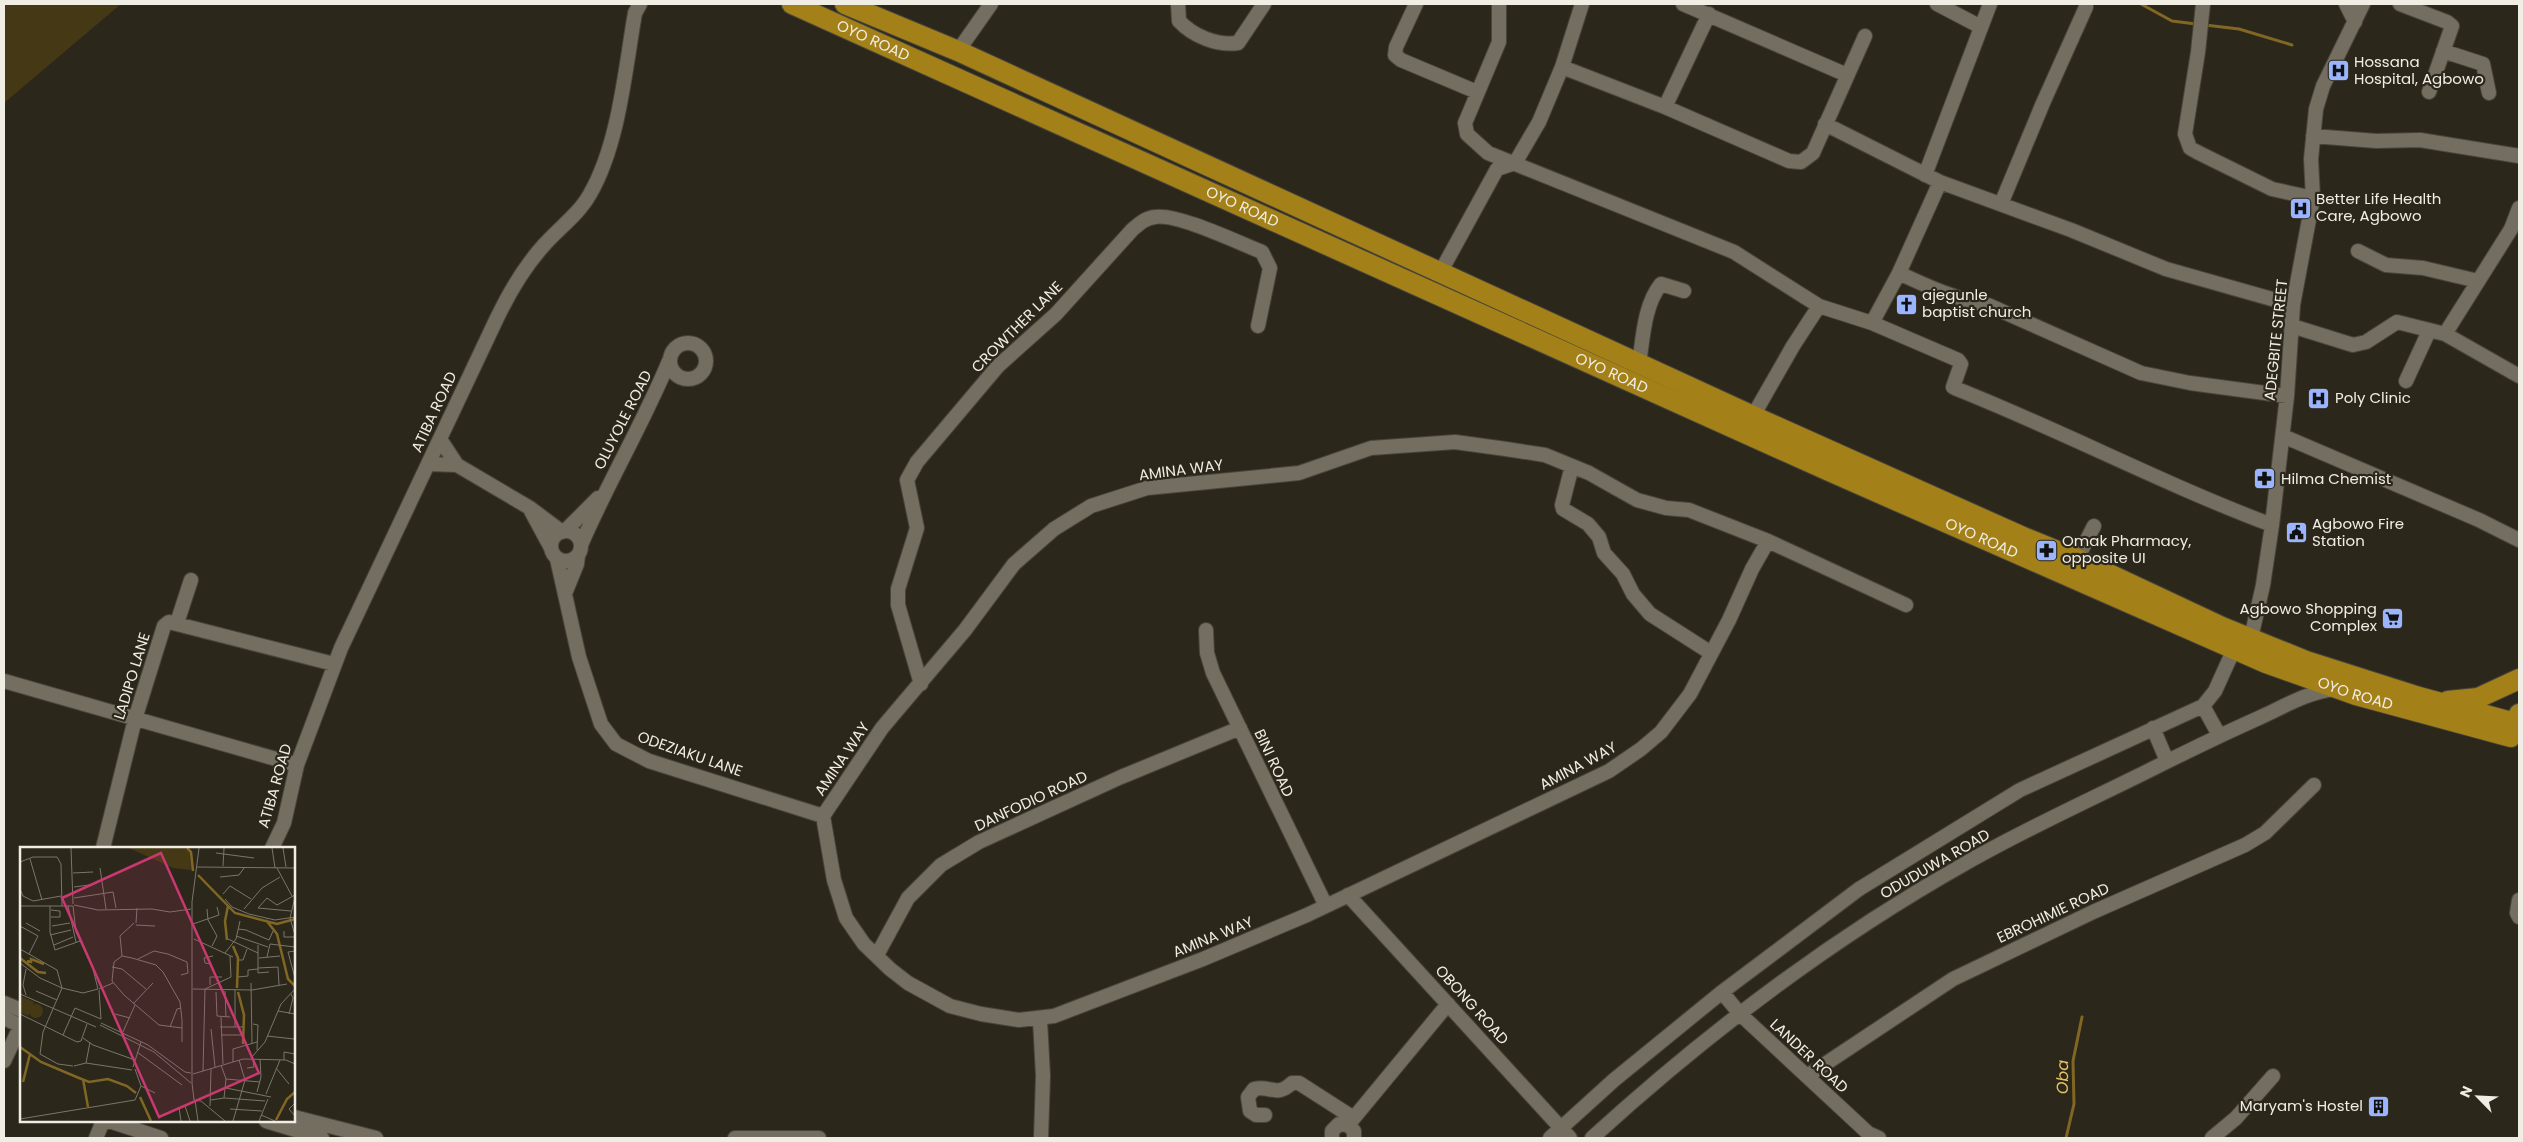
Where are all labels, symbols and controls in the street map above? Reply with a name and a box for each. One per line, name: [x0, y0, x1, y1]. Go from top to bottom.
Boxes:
street label: OYO ROAD: [833, 14, 913, 66]
place label: Hossana Hospital, Agbowo: [2354, 51, 2484, 89]
hospital icon: Hossana Hospital, Agbowo: [2326, 59, 2350, 83]
street label: OYO ROAD: [1203, 181, 1283, 232]
place label: Better Life Health Care, Agbowo: [2316, 188, 2441, 226]
hospital icon: Better Life Health Care, Agbowo: [2288, 196, 2312, 220]
street label: CROWTHER LANE: [966, 276, 1067, 377]
street label: ADEGBITE STREET: [2259, 278, 2292, 402]
place label: ajegunle baptist church: [1922, 284, 2031, 322]
church icon: ajegunle baptist church: [1894, 292, 1918, 316]
street label: OYO ROAD: [1572, 347, 1652, 398]
street label: OLUYOLE ROAD: [589, 367, 657, 473]
street label: ATIBA ROAD: [406, 368, 461, 456]
hospital icon: Poly Clinic: [2307, 386, 2331, 410]
place label: Poly Clinic: [2335, 387, 2411, 408]
street label: AMINA WAY: [1138, 454, 1225, 485]
pharmacy icon: Hilma Chemist: [2253, 467, 2277, 491]
place label: Hilma Chemist: [2281, 468, 2391, 489]
street label: OYO ROAD: [1942, 512, 2022, 563]
place label: Agbowo Fire Station: [2312, 513, 2404, 551]
public building icon: Agbowo Fire Station: [2284, 521, 2308, 545]
place label: Omak Pharmacy, opposite UI: [2062, 530, 2191, 568]
pharmacy icon: Omak Pharmacy, opposite UI: [2034, 538, 2058, 562]
place label: Agbowo Shopping Complex: [2239, 598, 2377, 636]
supermarket icon: Agbowo Shopping Complex: [2381, 606, 2405, 630]
street label: LADIPO LANE: [108, 630, 155, 722]
street label: OYO ROAD: [2315, 671, 2395, 715]
street label: AMINA WAY: [809, 717, 874, 800]
street label: BINI ROAD: [1250, 725, 1299, 800]
street label: ODEZIAKU LANE: [635, 726, 746, 781]
street label: AMINA WAY: [1535, 736, 1620, 795]
street label: ATIBA ROAD: [252, 741, 297, 831]
street label: DANFODIO ROAD: [971, 765, 1091, 836]
street label: ODUDUWA ROAD: [1876, 824, 1994, 904]
inset map: [20, 847, 295, 1122]
street label: EBROHIMIE ROAD: [1993, 877, 2112, 948]
street label: AMINA WAY: [1170, 911, 1256, 962]
street label: OBONG ROAD: [1431, 960, 1514, 1049]
street label: LANDER ROAD: [1766, 1014, 1853, 1097]
water label: Oba: [2051, 1060, 2074, 1094]
north arrow: [2453, 1072, 2503, 1122]
text: N: [2455, 1083, 2477, 1101]
building icon: Maryam's Hostel: [2367, 1094, 2391, 1118]
place label: Maryam's Hostel: [2240, 1095, 2363, 1116]

